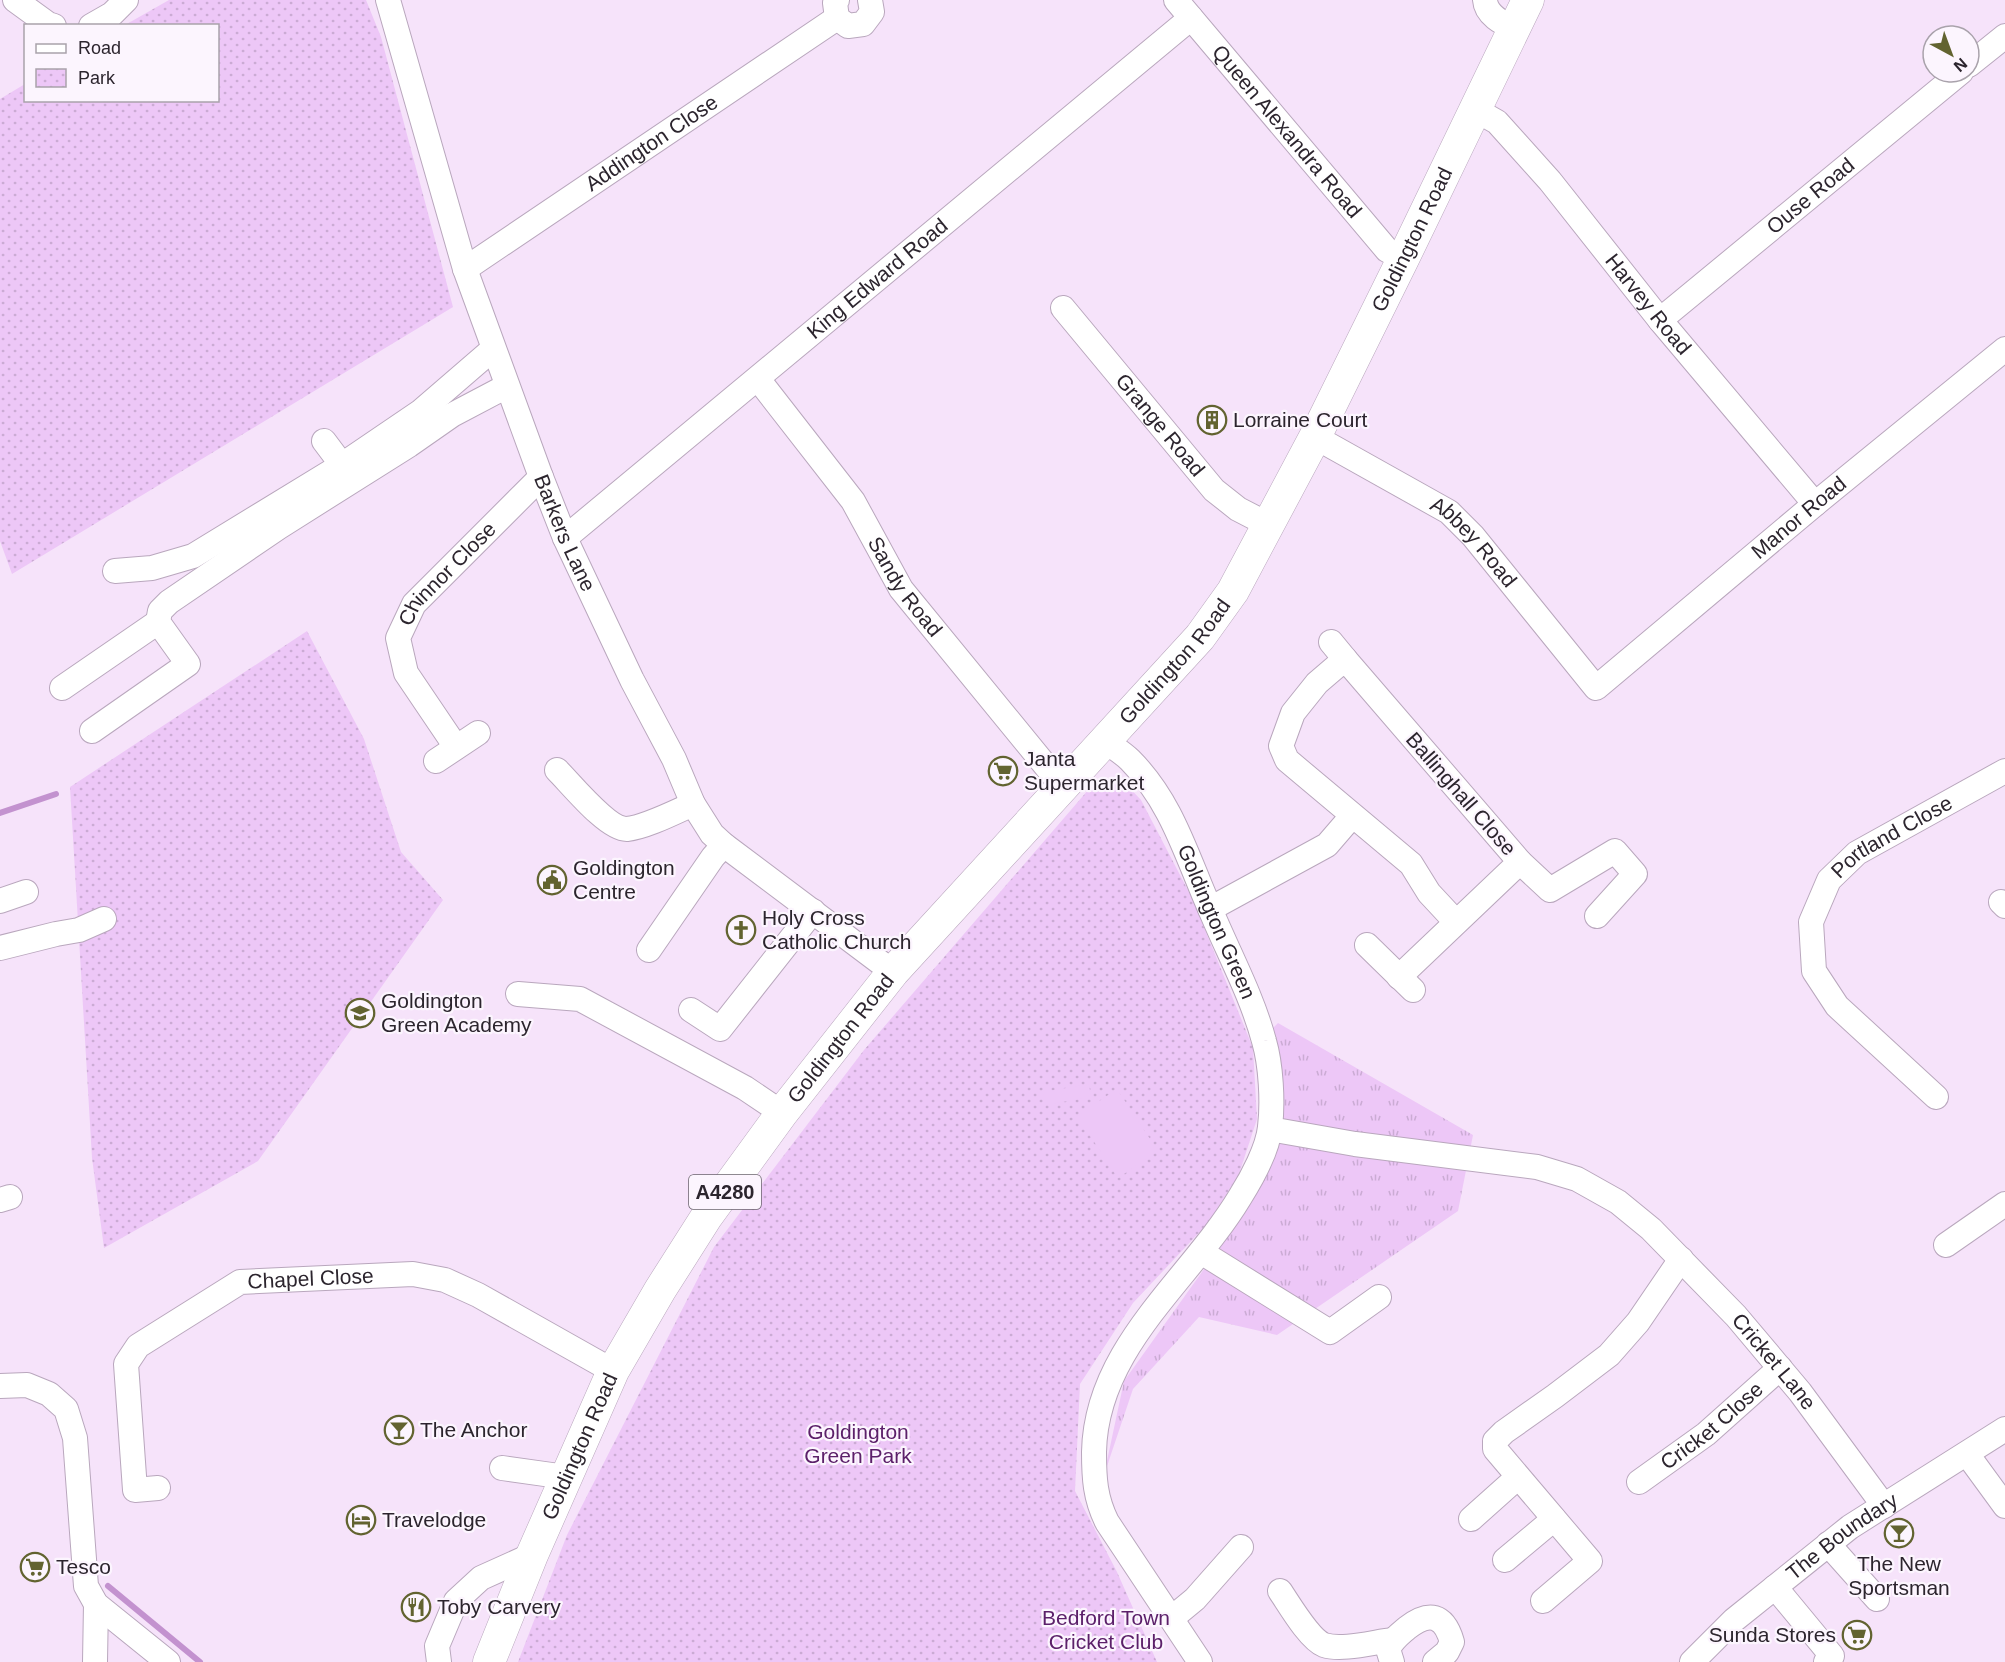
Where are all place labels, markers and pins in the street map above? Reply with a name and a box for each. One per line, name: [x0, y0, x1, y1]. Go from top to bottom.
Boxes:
building icon: Lorraine Court: [1196, 404, 1228, 436]
place label: Lorraine Court: [1233, 408, 1367, 431]
place label: Janta Supermarket: [1024, 747, 1144, 794]
supermarket icon: Janta Supermarket: [987, 755, 1019, 787]
place label: Goldington Centre: [573, 856, 675, 903]
public building icon: Goldington Centre: [536, 864, 568, 896]
place label: Holy Cross Catholic Church: [762, 906, 911, 953]
church icon: Holy Cross Catholic Church: [725, 914, 757, 946]
place label: Goldington Green Academy: [381, 989, 532, 1036]
school or university icon: Goldington Green Academy: [344, 997, 376, 1029]
bar icon: The Anchor: [383, 1414, 415, 1446]
place label: The Anchor: [420, 1418, 527, 1441]
hotel icon: Travelodge: [345, 1504, 377, 1536]
place label: Travelodge: [382, 1508, 486, 1531]
bar icon: The New Sportsman: [1883, 1517, 1915, 1549]
supermarket icon: Tesco: [19, 1551, 51, 1583]
place label: The New Sportsman: [1848, 1552, 1950, 1599]
place label: Tesco: [56, 1555, 111, 1578]
restaurant icon: Toby Carvery: [400, 1591, 432, 1623]
place label: Toby Carvery: [437, 1595, 561, 1618]
supermarket icon: Sunda Stores: [1841, 1619, 1873, 1651]
place label: Sunda Stores: [1709, 1623, 1836, 1646]

